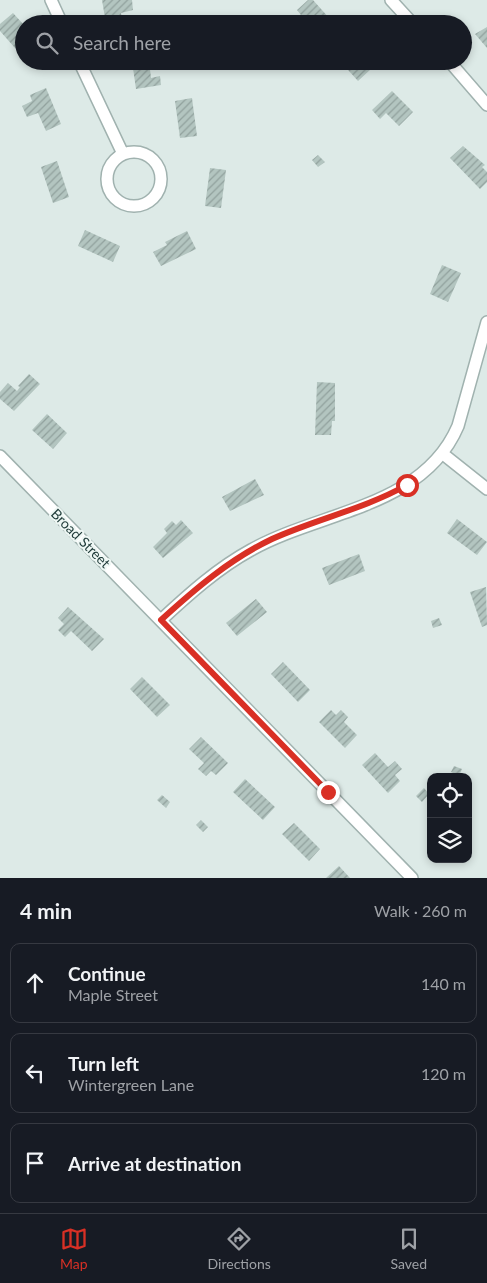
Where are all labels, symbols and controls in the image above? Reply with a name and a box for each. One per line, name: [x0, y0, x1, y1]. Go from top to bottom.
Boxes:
search box: [15, 15, 472, 70]
icon: search: [33, 29, 61, 57]
text: Search here: [73, 31, 171, 54]
route start: [396, 474, 419, 497]
street label: Broad Street: [48, 505, 114, 571]
map controls: [427, 773, 472, 863]
button: locate: [427, 773, 472, 818]
route end: [317, 781, 340, 804]
button: layers: [427, 818, 472, 863]
text: 4 min: [20, 898, 72, 923]
text: Walk · 260 m: [374, 901, 467, 920]
text: Continue: [68, 962, 146, 985]
icon: ahead: [21, 969, 49, 997]
text: 140 m: [421, 974, 466, 993]
text: Maple Street: [68, 985, 158, 1004]
text: Turn left: [68, 1052, 139, 1075]
icon: left: [21, 1059, 49, 1087]
text: 120 m: [421, 1064, 466, 1083]
text: Wintergreen Lane: [68, 1075, 194, 1094]
icon: arrive: [21, 1149, 49, 1177]
text: Arrive at destination: [68, 1152, 241, 1175]
tab: Map: [60, 1225, 88, 1272]
tab: Directions: [208, 1225, 271, 1272]
tab: Saved: [391, 1225, 427, 1272]

